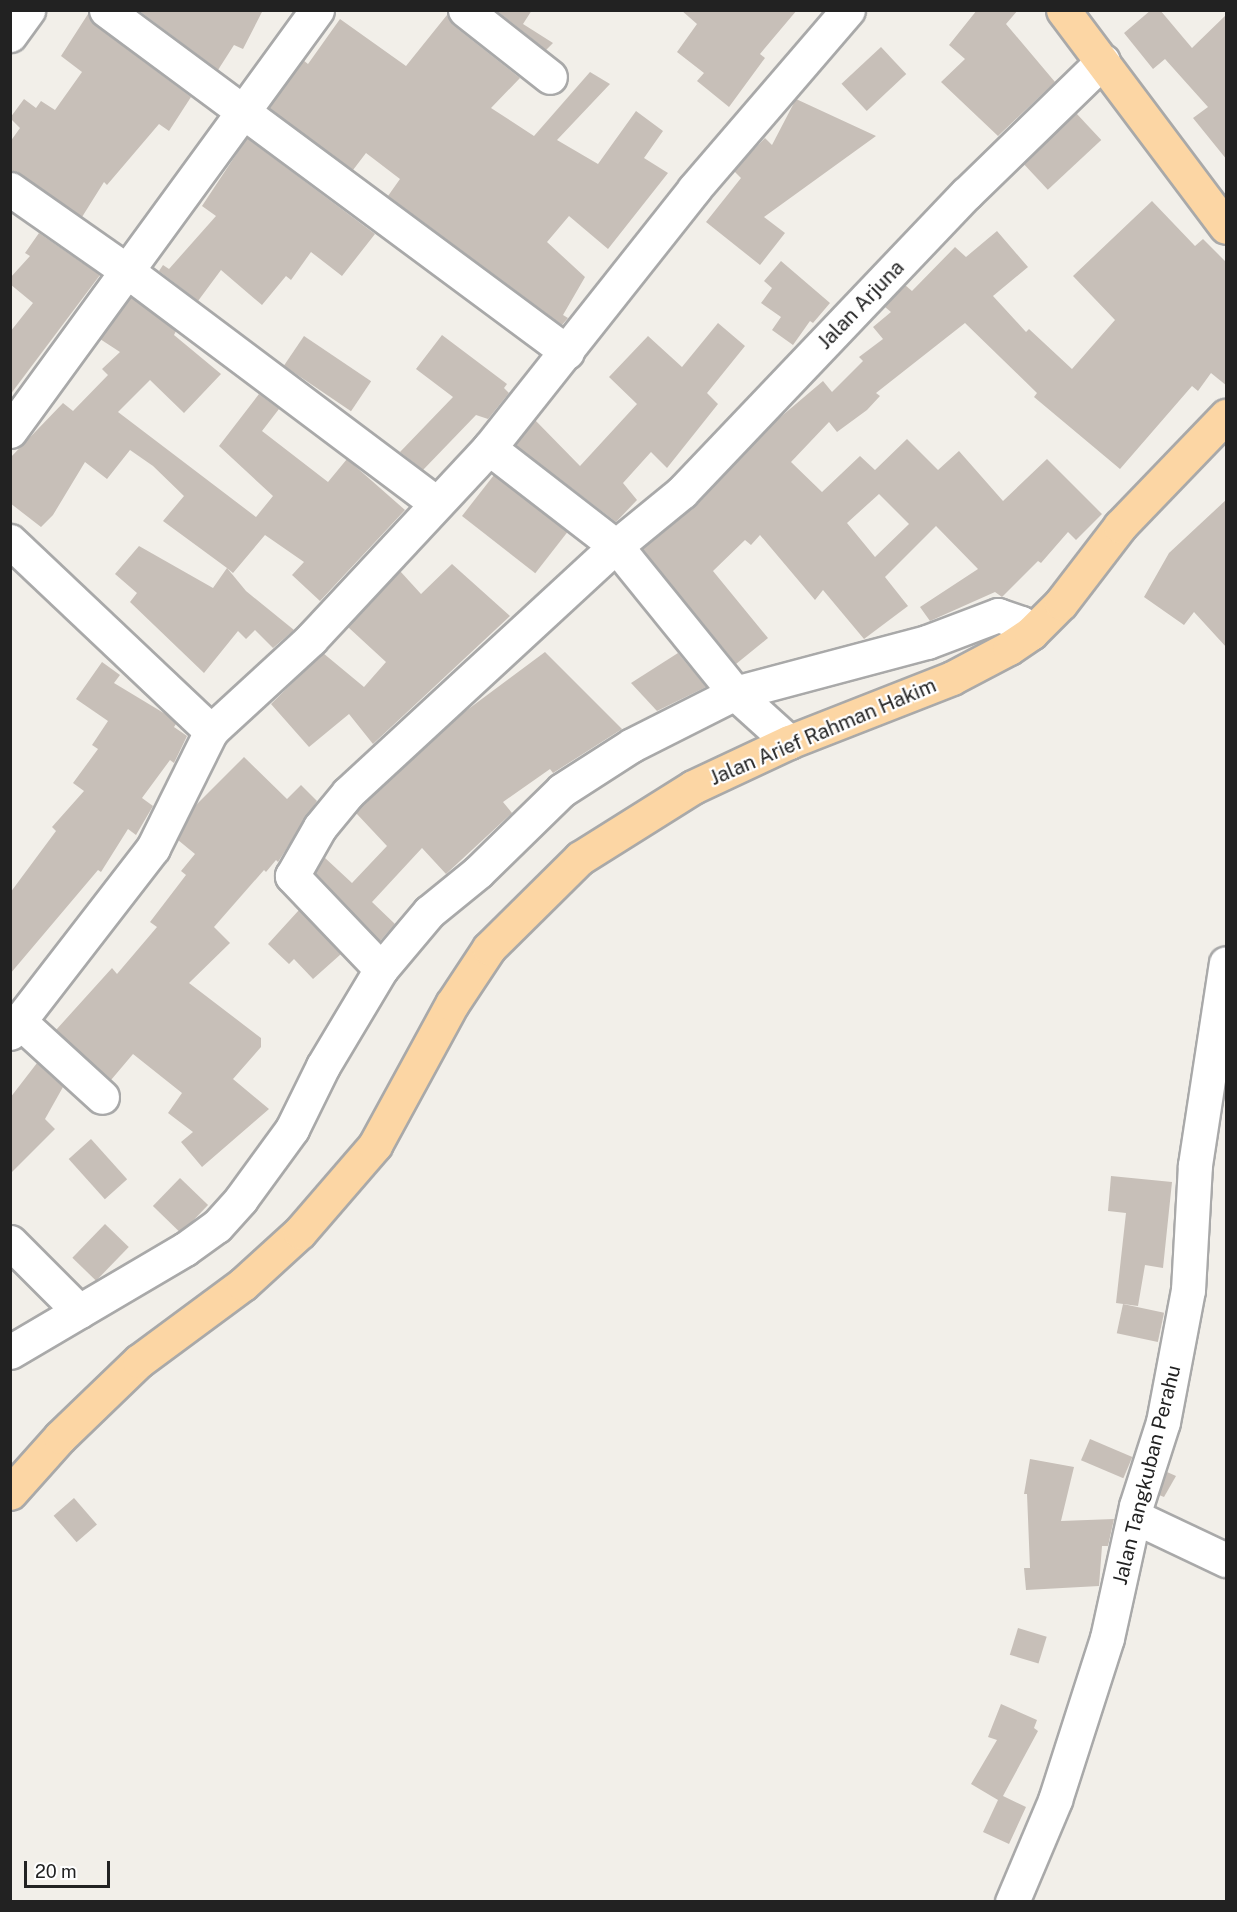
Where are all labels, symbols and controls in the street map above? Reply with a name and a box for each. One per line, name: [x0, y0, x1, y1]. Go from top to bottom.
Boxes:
street label: Jalan Arjuna: [813, 256, 909, 354]
street label: Jalan Arief Rahman Hakim: [706, 673, 940, 791]
street label: Jalan Tangkuban Perahu: [1108, 1363, 1186, 1587]
scale bar: [27, 1849, 112, 1887]
text: 20 m: [35, 1861, 77, 1882]

